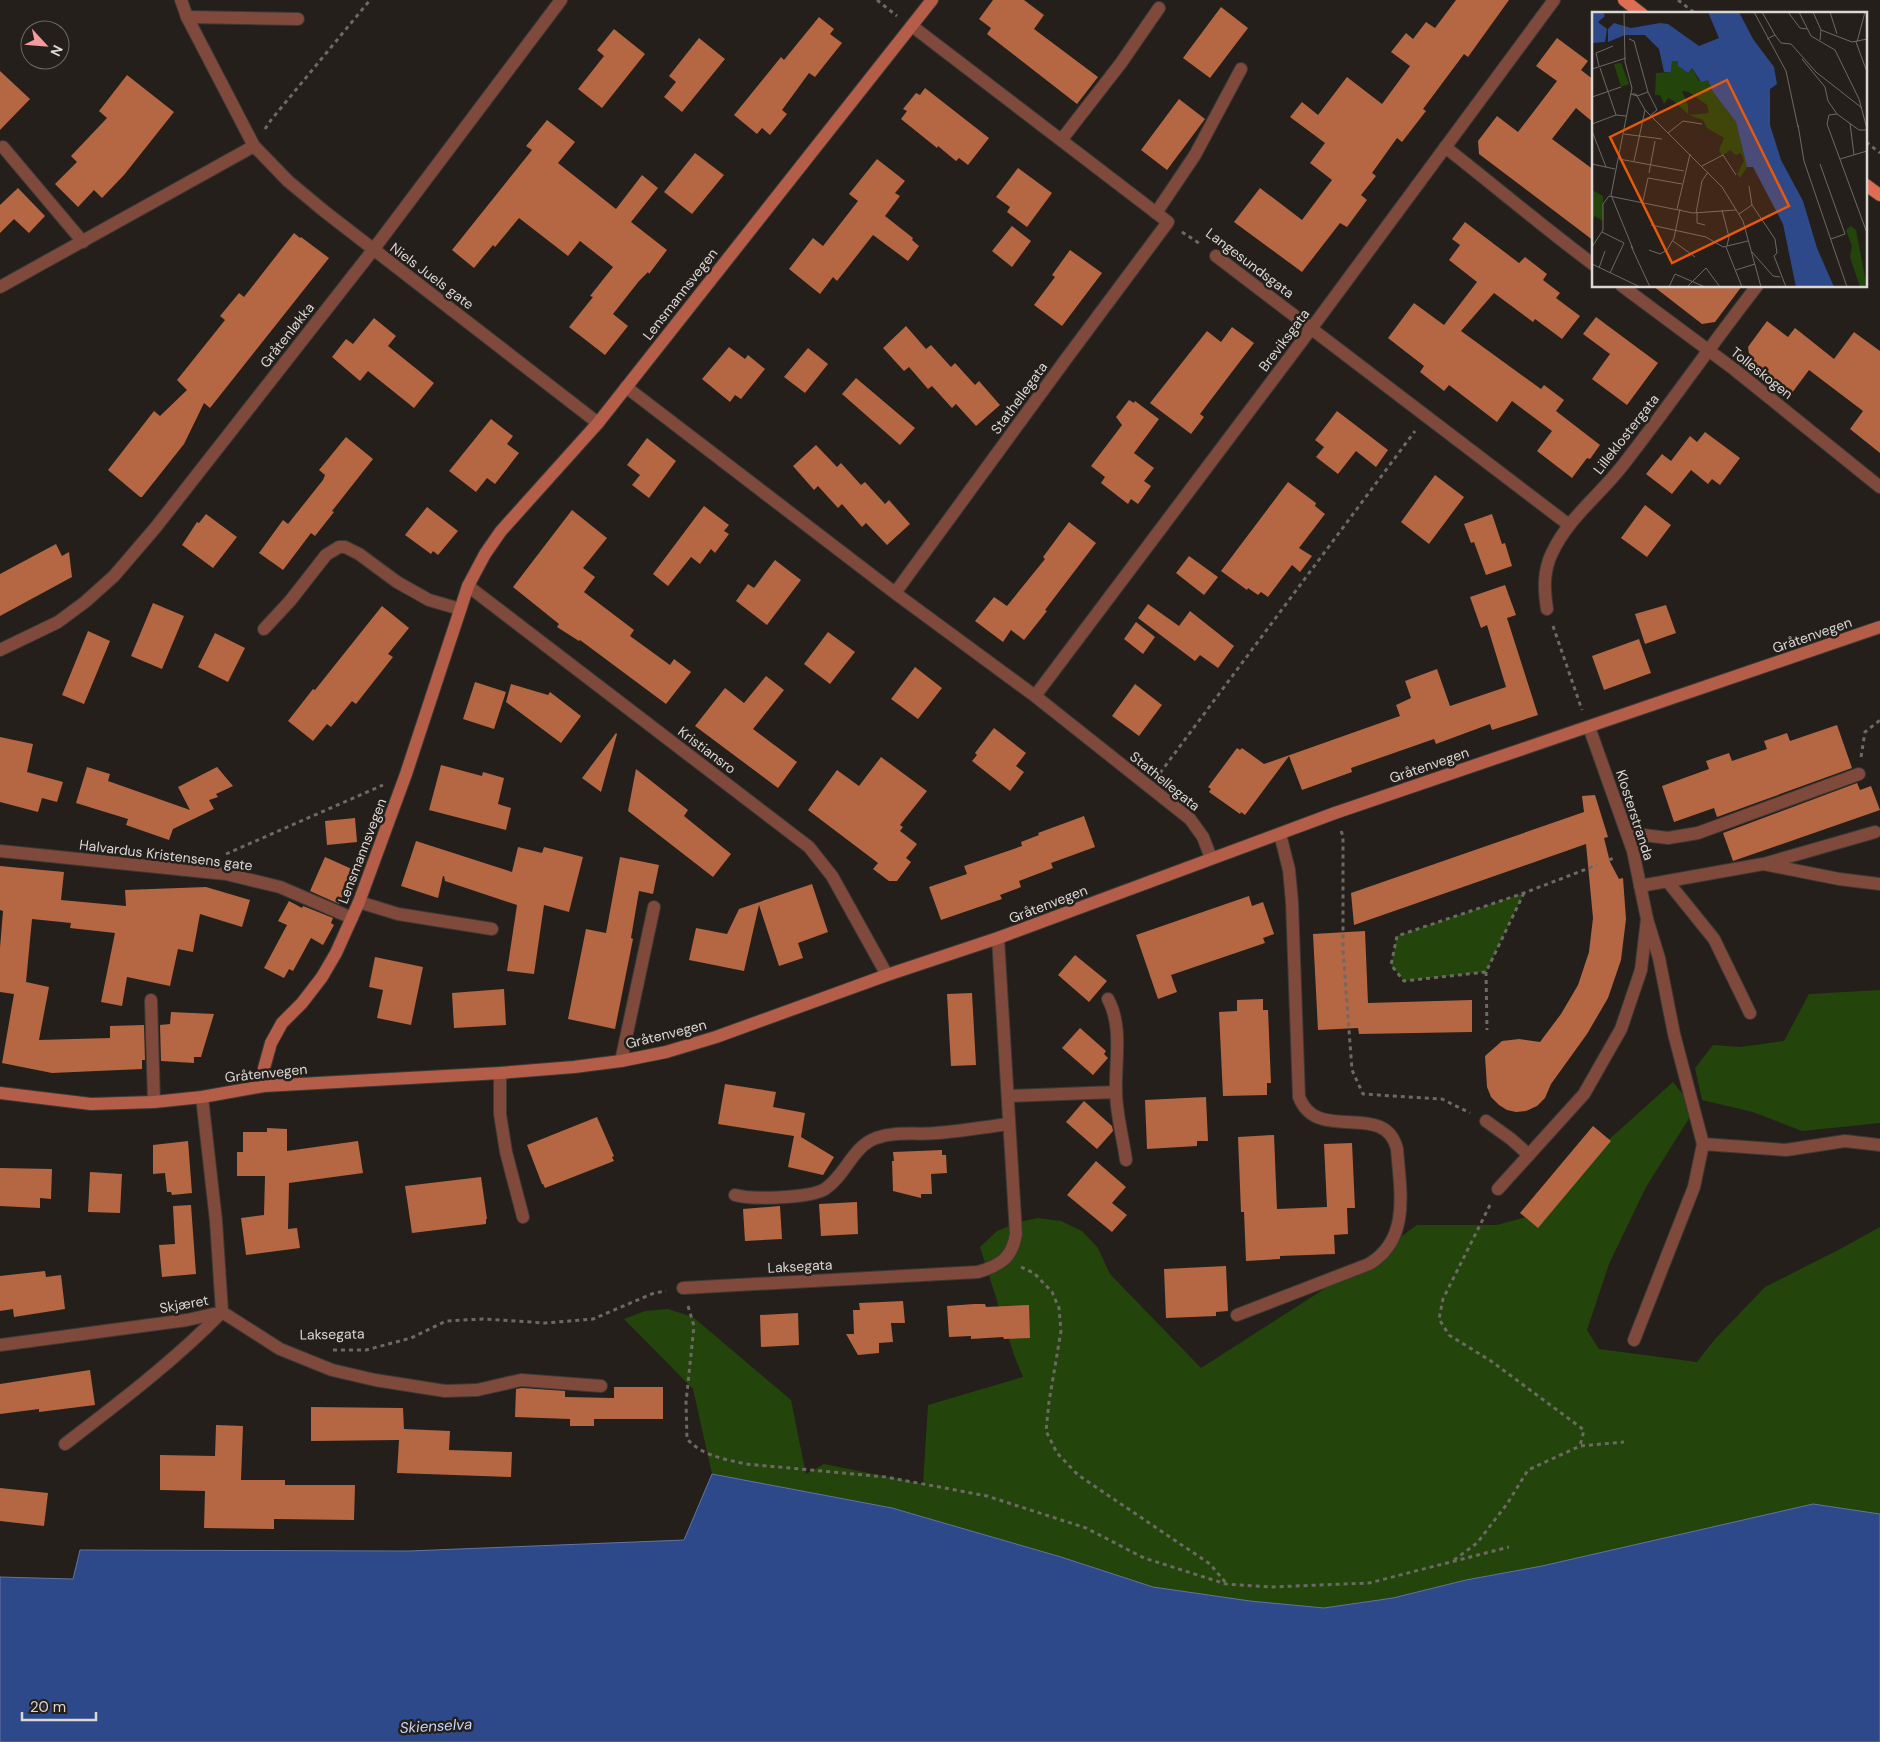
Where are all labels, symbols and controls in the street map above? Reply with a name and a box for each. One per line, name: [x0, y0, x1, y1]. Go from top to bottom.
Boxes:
inset map: [1592, 12, 1868, 288]
north arrow: [20, 20, 70, 70]
text: N: [46, 42, 67, 59]
street label: Langesundsgata: [1202, 224, 1298, 302]
street label: Niels Juels gate: [387, 239, 477, 313]
street label: Lensmannsvegen: [639, 245, 721, 343]
street label: Gråtenløkka: [256, 299, 318, 371]
street label: Breviksgata: [1255, 305, 1313, 375]
street label: Tolleskogen: [1727, 343, 1797, 403]
street label: Stathellegata: [987, 358, 1051, 438]
street label: Lilleklostergata: [1589, 390, 1663, 478]
street label: Gråtenvegen: [1770, 613, 1854, 657]
street label: Kristiansro: [674, 722, 740, 778]
street label: Gråtenvegen: [1387, 743, 1471, 787]
street label: Stathellegata: [1126, 747, 1204, 815]
street label: Klosterstranda: [1612, 767, 1658, 863]
street label: Lensmannsvegen: [334, 796, 390, 906]
street label: Halvardus Kristensens gate: [78, 835, 254, 875]
street label: Gråtenvegen: [1006, 881, 1090, 927]
street label: Gråtenvegen: [624, 1015, 708, 1053]
street label: Gråtenvegen: [224, 1060, 308, 1086]
street label: Laksegata: [767, 1255, 833, 1277]
street label: Skjæret: [158, 1291, 210, 1317]
street label: Laksegata: [299, 1324, 365, 1344]
scale bar: [22, 1690, 96, 1722]
text: 20 m: [30, 1697, 66, 1717]
water label: Skienselva: [399, 1714, 473, 1738]

